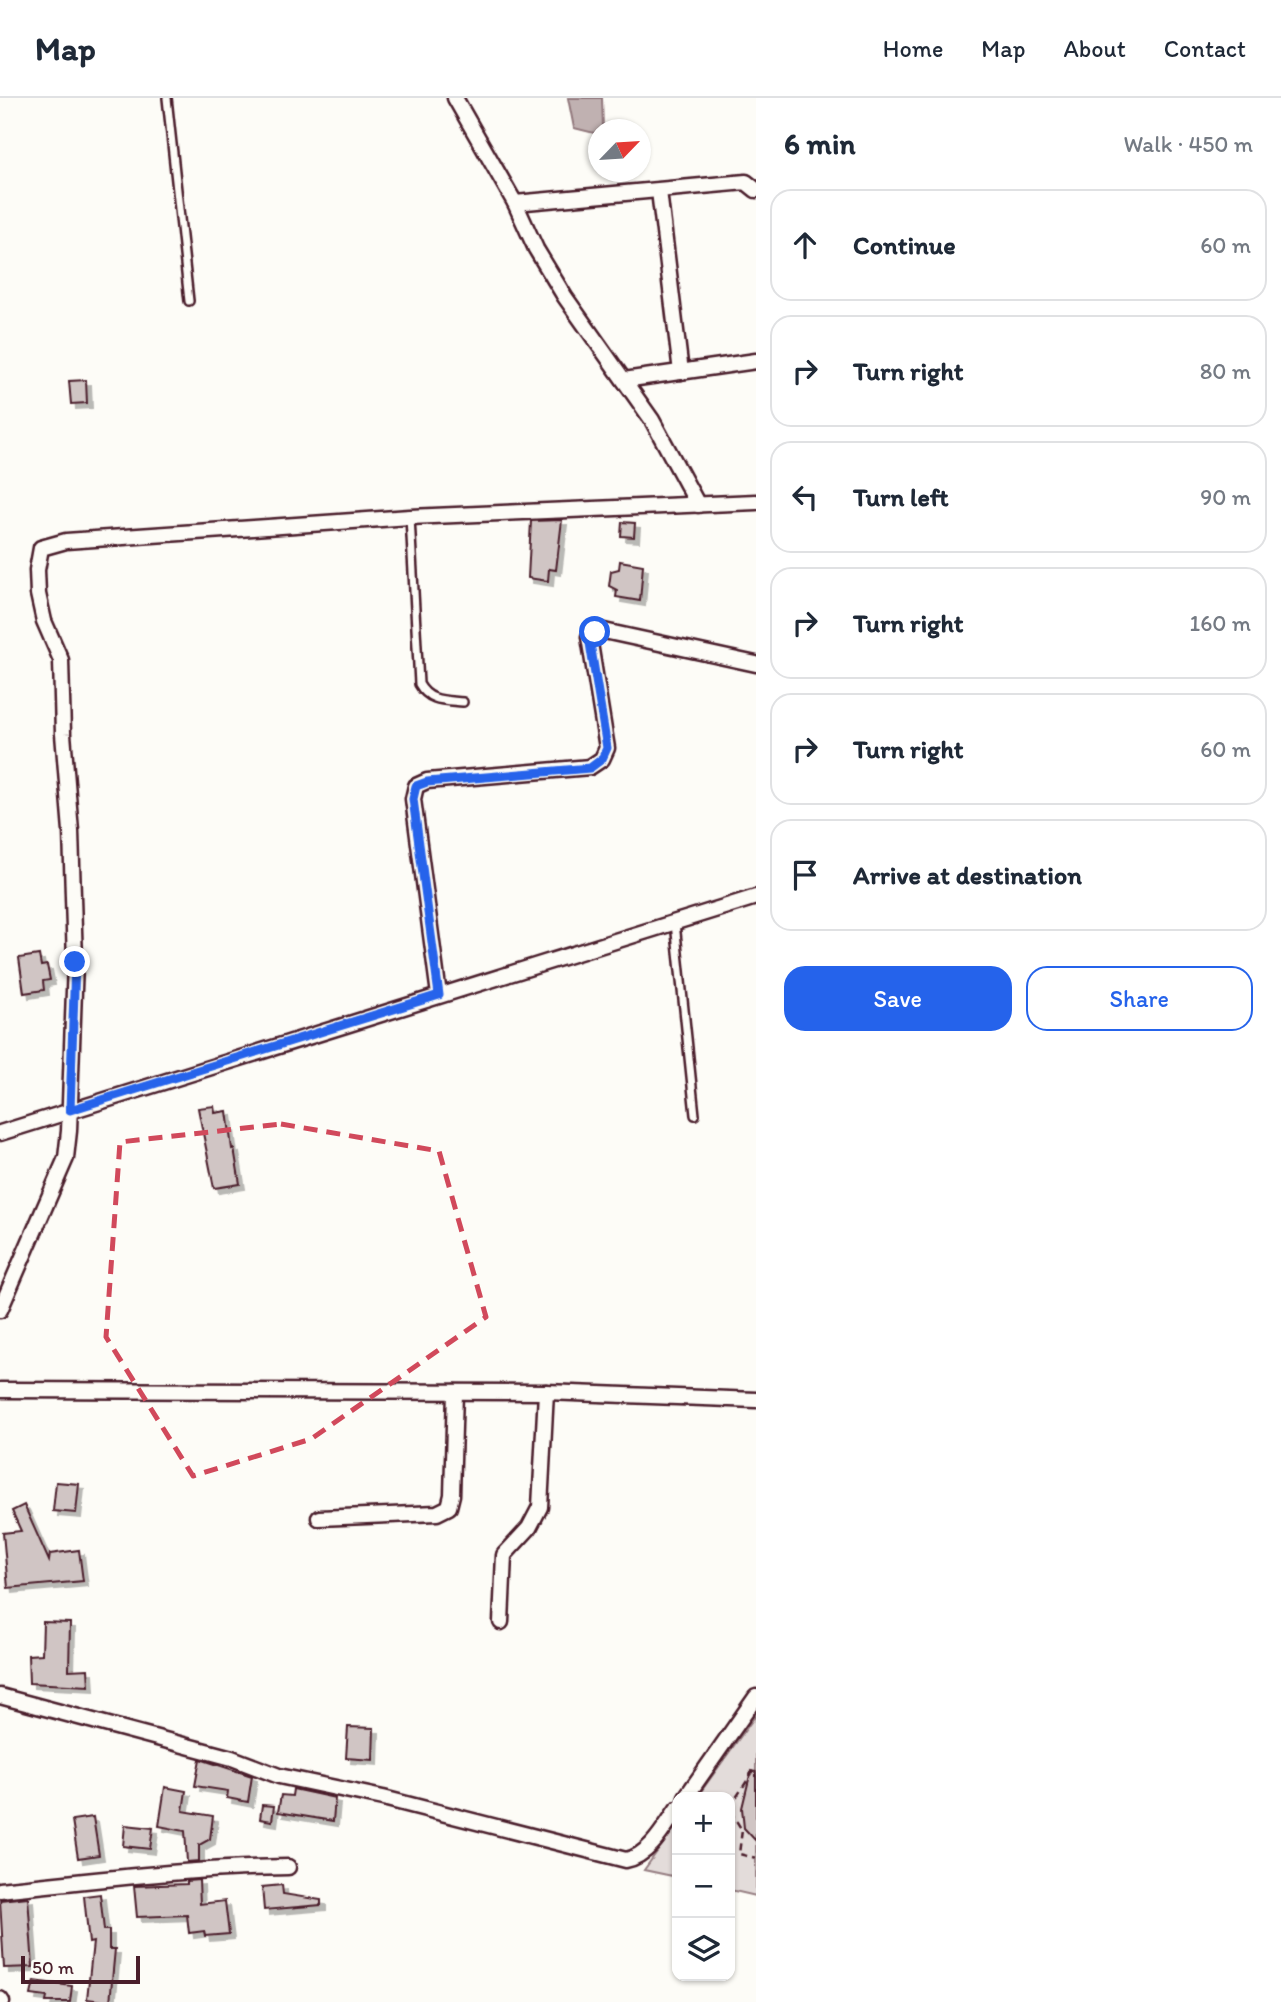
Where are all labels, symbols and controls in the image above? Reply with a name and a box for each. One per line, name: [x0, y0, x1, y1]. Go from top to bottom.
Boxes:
text: Map: [35, 29, 96, 68]
text: Home: [883, 34, 943, 63]
text: Map: [981, 34, 1025, 63]
text: About: [1063, 34, 1126, 63]
text: Contact: [1164, 34, 1246, 63]
north arrow: [588, 119, 651, 182]
text: 6 min: [784, 125, 856, 162]
text: Walk · 450 m: [1123, 130, 1253, 158]
icon: ahead: [786, 226, 824, 264]
text: Continue: [853, 229, 956, 261]
text: 60 m: [1200, 231, 1251, 259]
icon: right: [786, 352, 824, 390]
text: Turn right: [853, 355, 964, 387]
text: 80 m: [1200, 357, 1251, 385]
icon: left: [786, 478, 824, 516]
text: Turn left: [853, 481, 949, 513]
text: 90 m: [1200, 483, 1251, 511]
icon: right: [786, 604, 824, 642]
text: Turn right: [853, 607, 964, 639]
text: 160 m: [1189, 609, 1251, 637]
route start: [579, 616, 610, 647]
icon: right: [786, 730, 824, 768]
text: Turn right: [853, 733, 964, 765]
text: 60 m: [1200, 735, 1251, 763]
icon: arrive: [786, 856, 824, 894]
text: Arrive at destination: [853, 859, 1082, 891]
route end: [59, 946, 90, 977]
button: Save: [784, 966, 1012, 1031]
button: Share: [1026, 966, 1253, 1031]
map controls: [672, 1792, 735, 1981]
button: +: [672, 1792, 735, 1855]
button: −: [672, 1855, 735, 1918]
button: layers: [672, 1918, 735, 1981]
scale bar: [21, 1953, 140, 1985]
text: 50 m: [32, 1956, 74, 1979]

